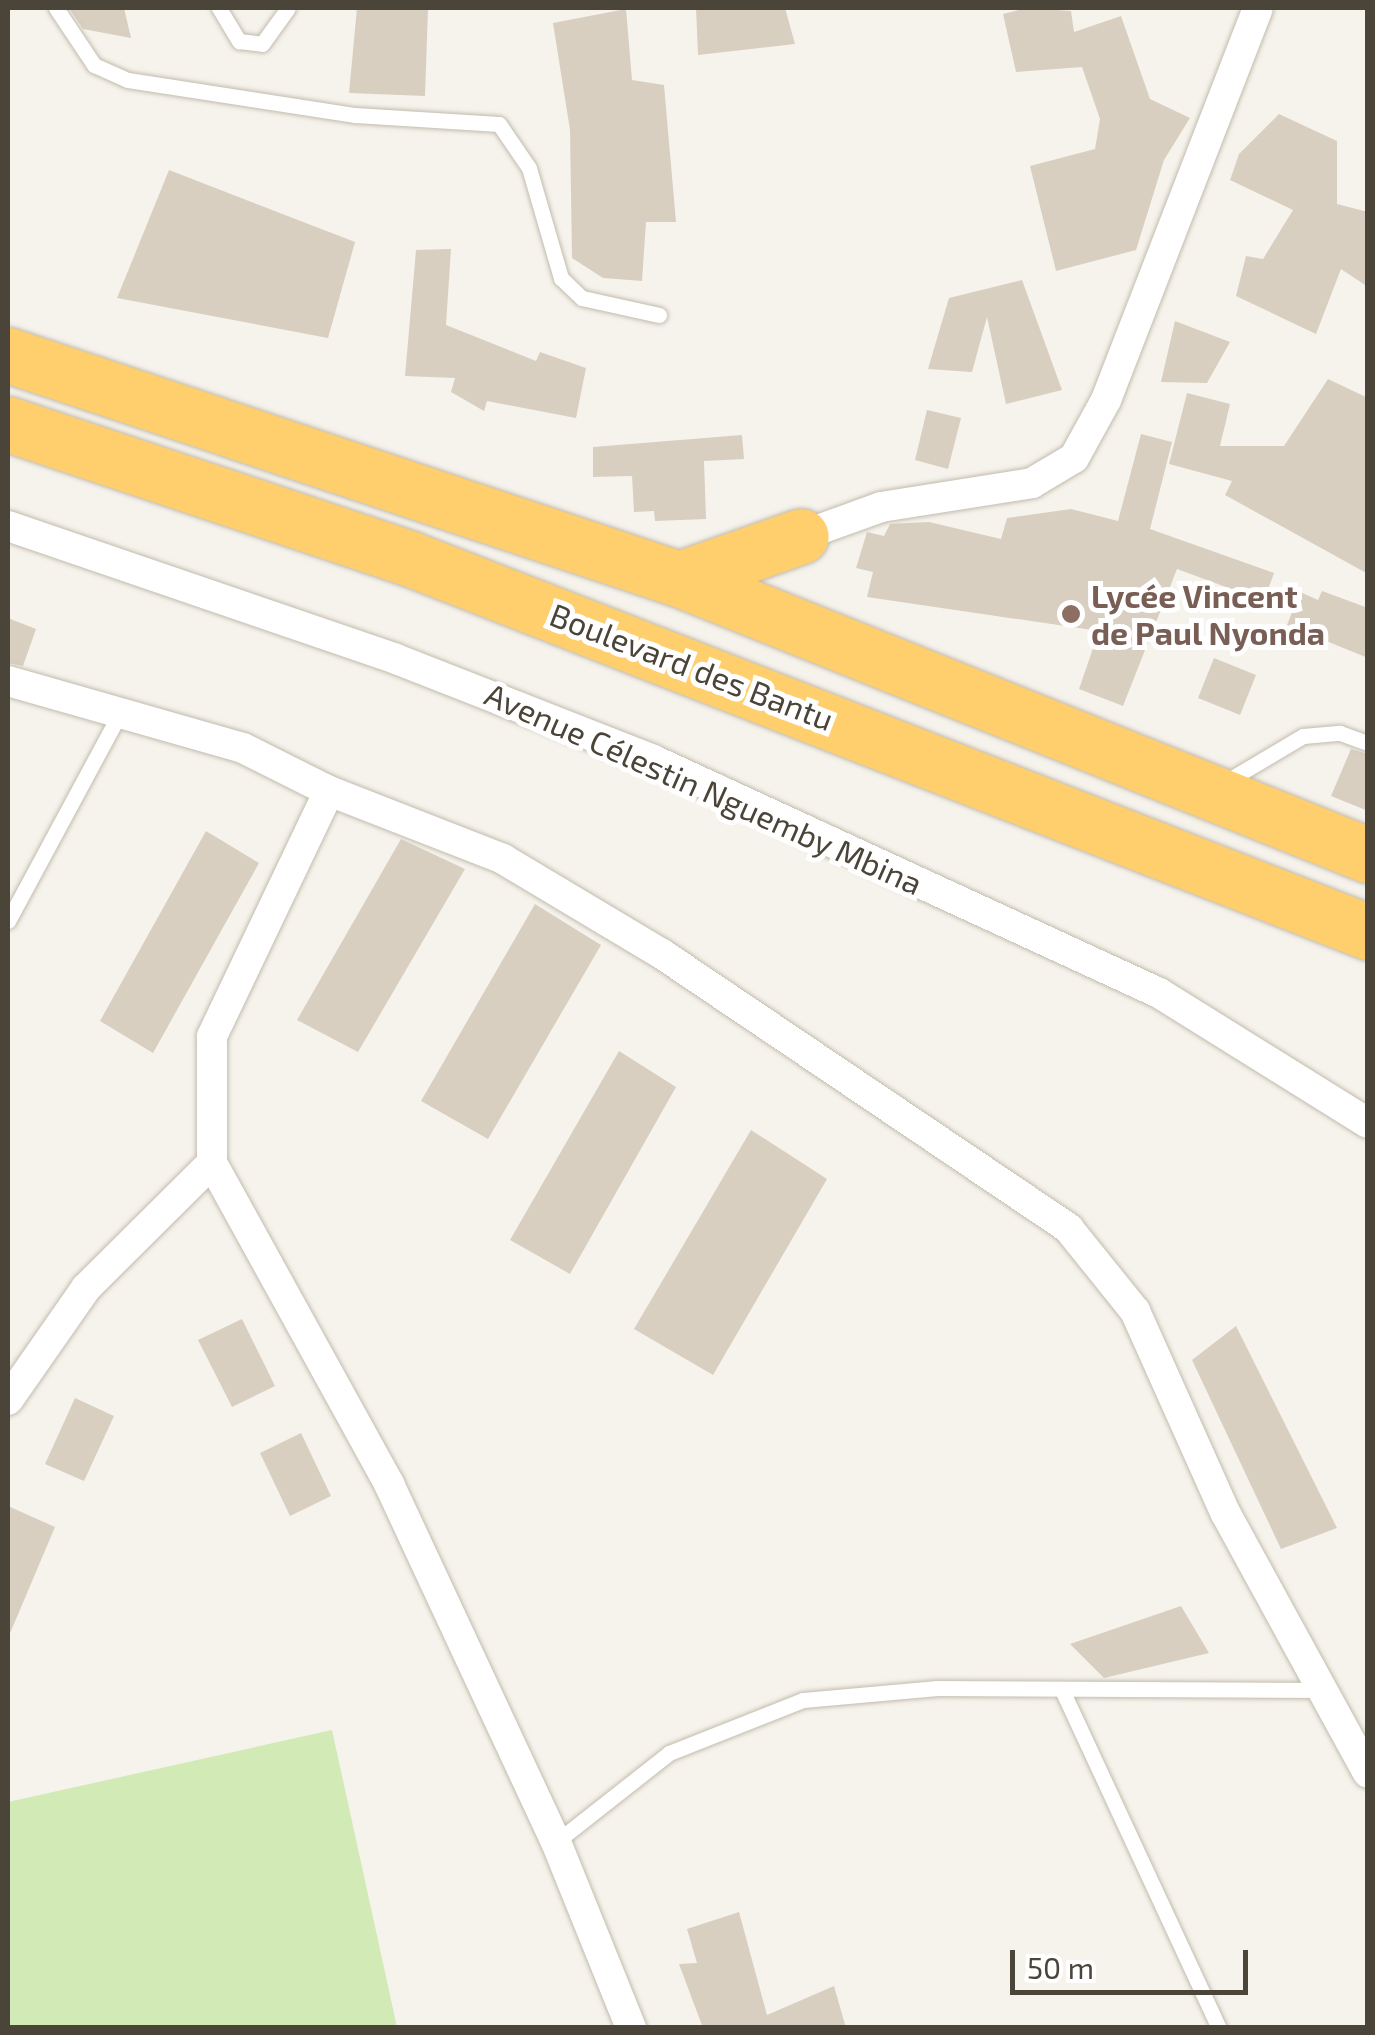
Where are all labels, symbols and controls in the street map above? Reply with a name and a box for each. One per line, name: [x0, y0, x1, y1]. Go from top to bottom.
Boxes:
place label: Lycée Vincent de Paul Nyonda: [1091, 577, 1326, 652]
street label: Boulevard des Bantu: [545, 594, 839, 738]
marker: Lycée Vincent de Paul Nyonda: [1060, 603, 1082, 625]
street label: Avenue Célestin Nguemby Mbina: [479, 674, 929, 902]
scale bar: [1015, 1930, 1252, 1992]
text: 50 m: [1027, 1949, 1094, 1985]

